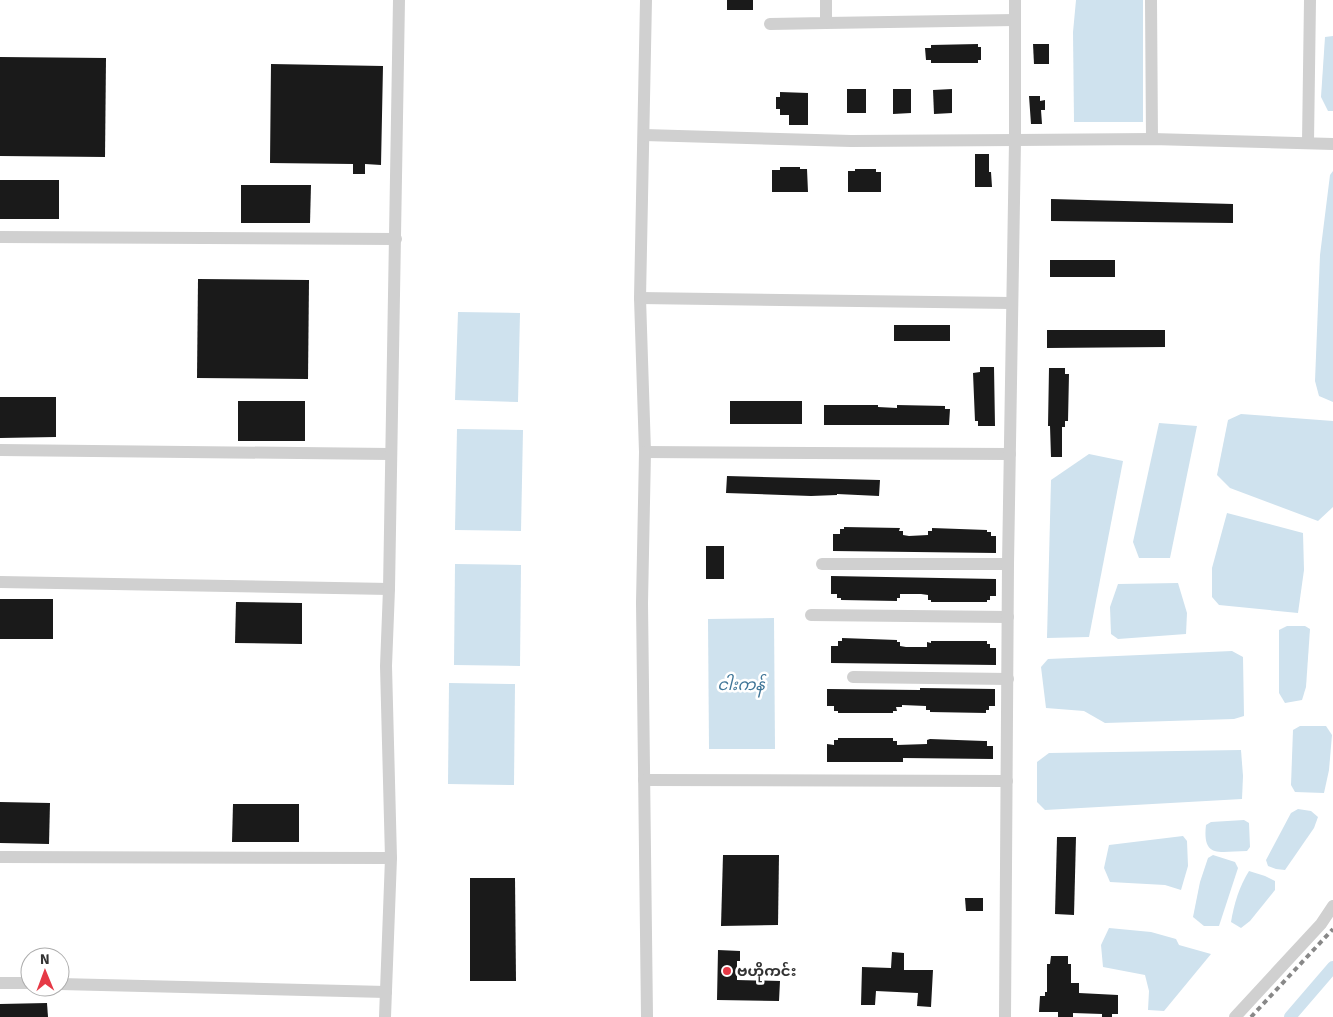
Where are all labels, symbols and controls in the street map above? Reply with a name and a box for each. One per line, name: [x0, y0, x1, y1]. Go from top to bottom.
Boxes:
water label: ငါးကန်: [717, 673, 767, 698]
north arrow: [20, 947, 70, 997]
text: N: [40, 951, 50, 968]
place label: ဗဟိုကင်း: [737, 961, 796, 983]
marker: ဗဟိုကင်း: [721, 965, 733, 977]

